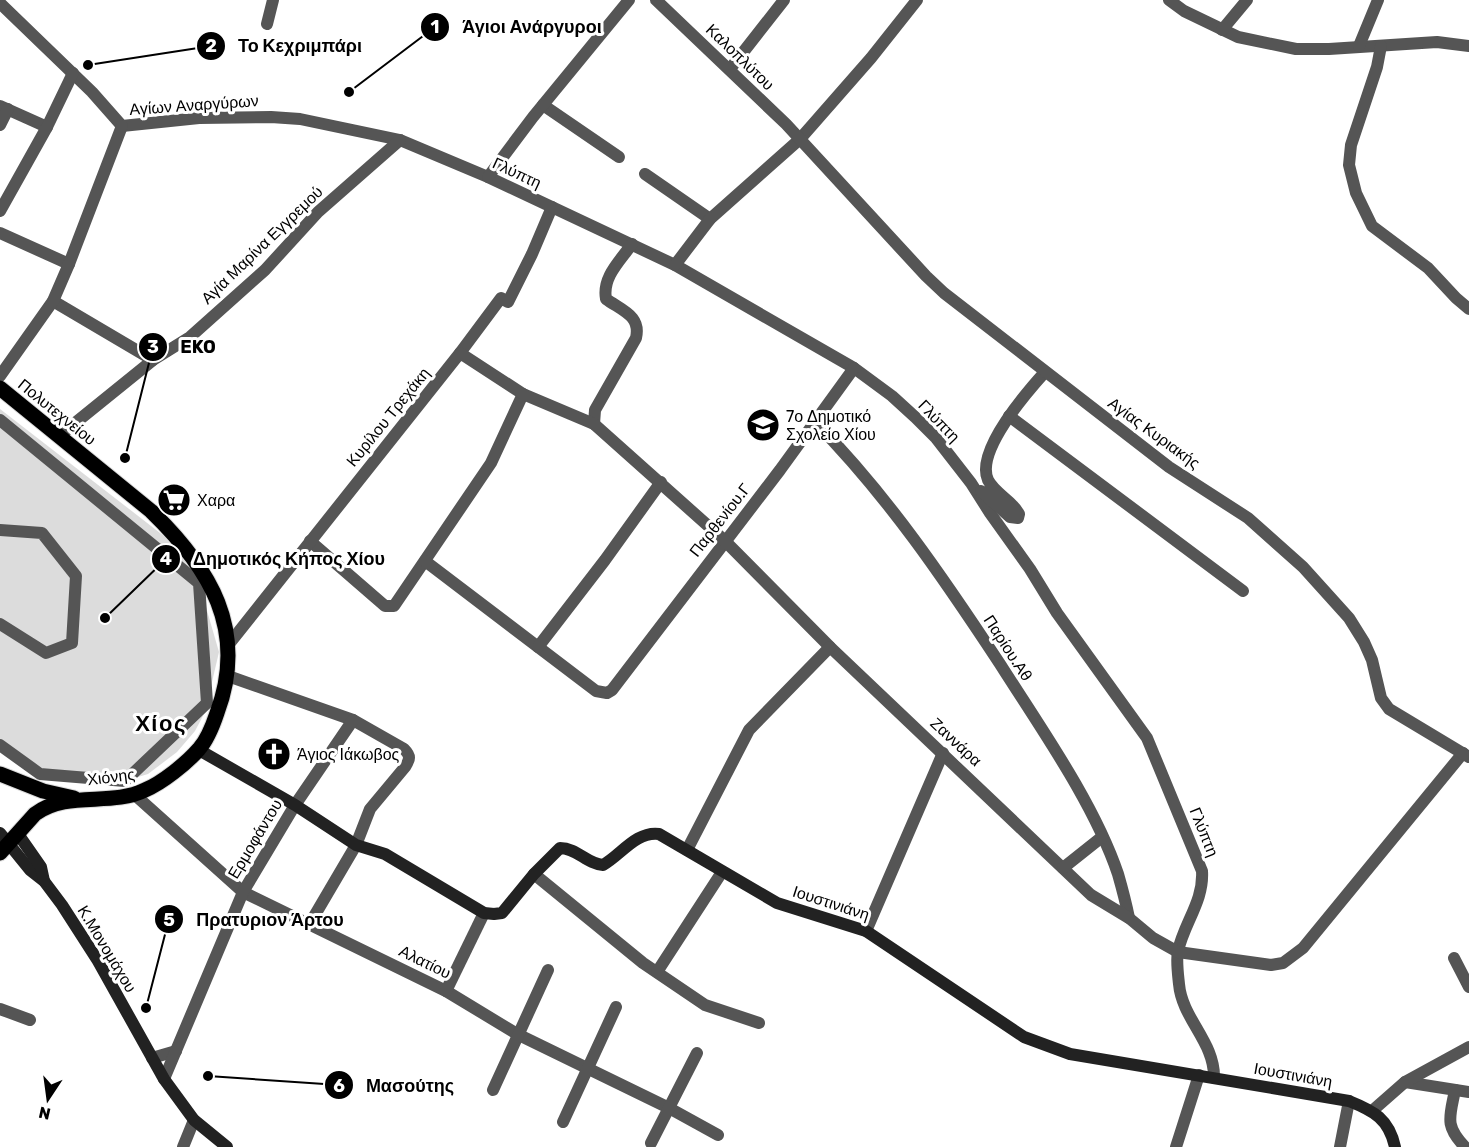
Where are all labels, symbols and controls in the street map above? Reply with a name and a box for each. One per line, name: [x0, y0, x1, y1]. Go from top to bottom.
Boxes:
callout: Άγιοι Ανάργυροι: [420, 9, 613, 45]
text: 1: [431, 16, 439, 38]
text: Άγιοι Ανάργυροι: [462, 16, 602, 38]
street label: Καλοπλύτου: [702, 20, 778, 94]
callout: Το Κεχριμπάρι: [196, 28, 374, 64]
text: 2: [205, 35, 217, 57]
text: Το Κεχριμπάρι: [238, 35, 362, 57]
street label: Αγίων Αναργύρων: [129, 91, 259, 119]
street label: Γλύπτη: [490, 154, 544, 192]
street label: Αγία Μαρίνα Εγγρεμού: [197, 182, 327, 308]
callout: EKO: [138, 329, 228, 365]
text: 3: [147, 336, 159, 358]
text: EKO: [180, 336, 216, 358]
street label: Κυρίλου Τρεχάκη: [342, 364, 434, 470]
street label: Πολυτεχνείου: [14, 375, 100, 449]
street label: Αγίας Κυριακής: [1104, 393, 1204, 473]
street label: Γλύπτη: [914, 396, 964, 446]
school or university icon: 7ο Δημοτικό Σχολείο Χίου: [745, 407, 781, 443]
place label: 7ο Δημοτικό Σχολείο Χίου: [786, 407, 876, 444]
street label: Παρθενίου.Γ: [685, 479, 755, 561]
supermarket icon: Χαρα: [156, 482, 192, 518]
place label: Χαρα: [197, 491, 235, 510]
callout: Δημοτικός Κήπος Χίου: [151, 541, 397, 577]
text: 4: [160, 548, 172, 570]
text: Δημοτικός Κήπος Χίου: [193, 548, 385, 570]
street label: Παρίου.Αθ: [980, 611, 1036, 685]
district label: Χίος: [135, 710, 187, 737]
street label: Ζαννάρα: [927, 714, 985, 770]
church icon: Άγιος Ιάκωβος: [256, 736, 292, 772]
place label: Άγιος Ιάκωβος: [297, 745, 400, 764]
street label: Χιόνης: [86, 765, 136, 789]
street label: Ερμοφάντου: [224, 796, 286, 882]
street label: Γλύπτη: [1186, 805, 1222, 859]
street label: Ιουστινιάνη: [790, 882, 872, 924]
callout: Πρατυριον Άρτου: [154, 901, 356, 937]
street label: Κ.Μονομάχου: [74, 902, 140, 996]
text: 5: [163, 909, 175, 931]
text: Πρατυριον Άρτου: [196, 909, 344, 931]
street label: Αλατίου: [396, 941, 454, 983]
street label: Ιουστινιάνη: [1252, 1059, 1334, 1091]
callout: Μασούτης: [324, 1067, 466, 1103]
north arrow: [18, 1069, 78, 1129]
text: 6: [333, 1075, 345, 1097]
text: Μασούτης: [366, 1075, 454, 1097]
text: N: [37, 1103, 52, 1124]

